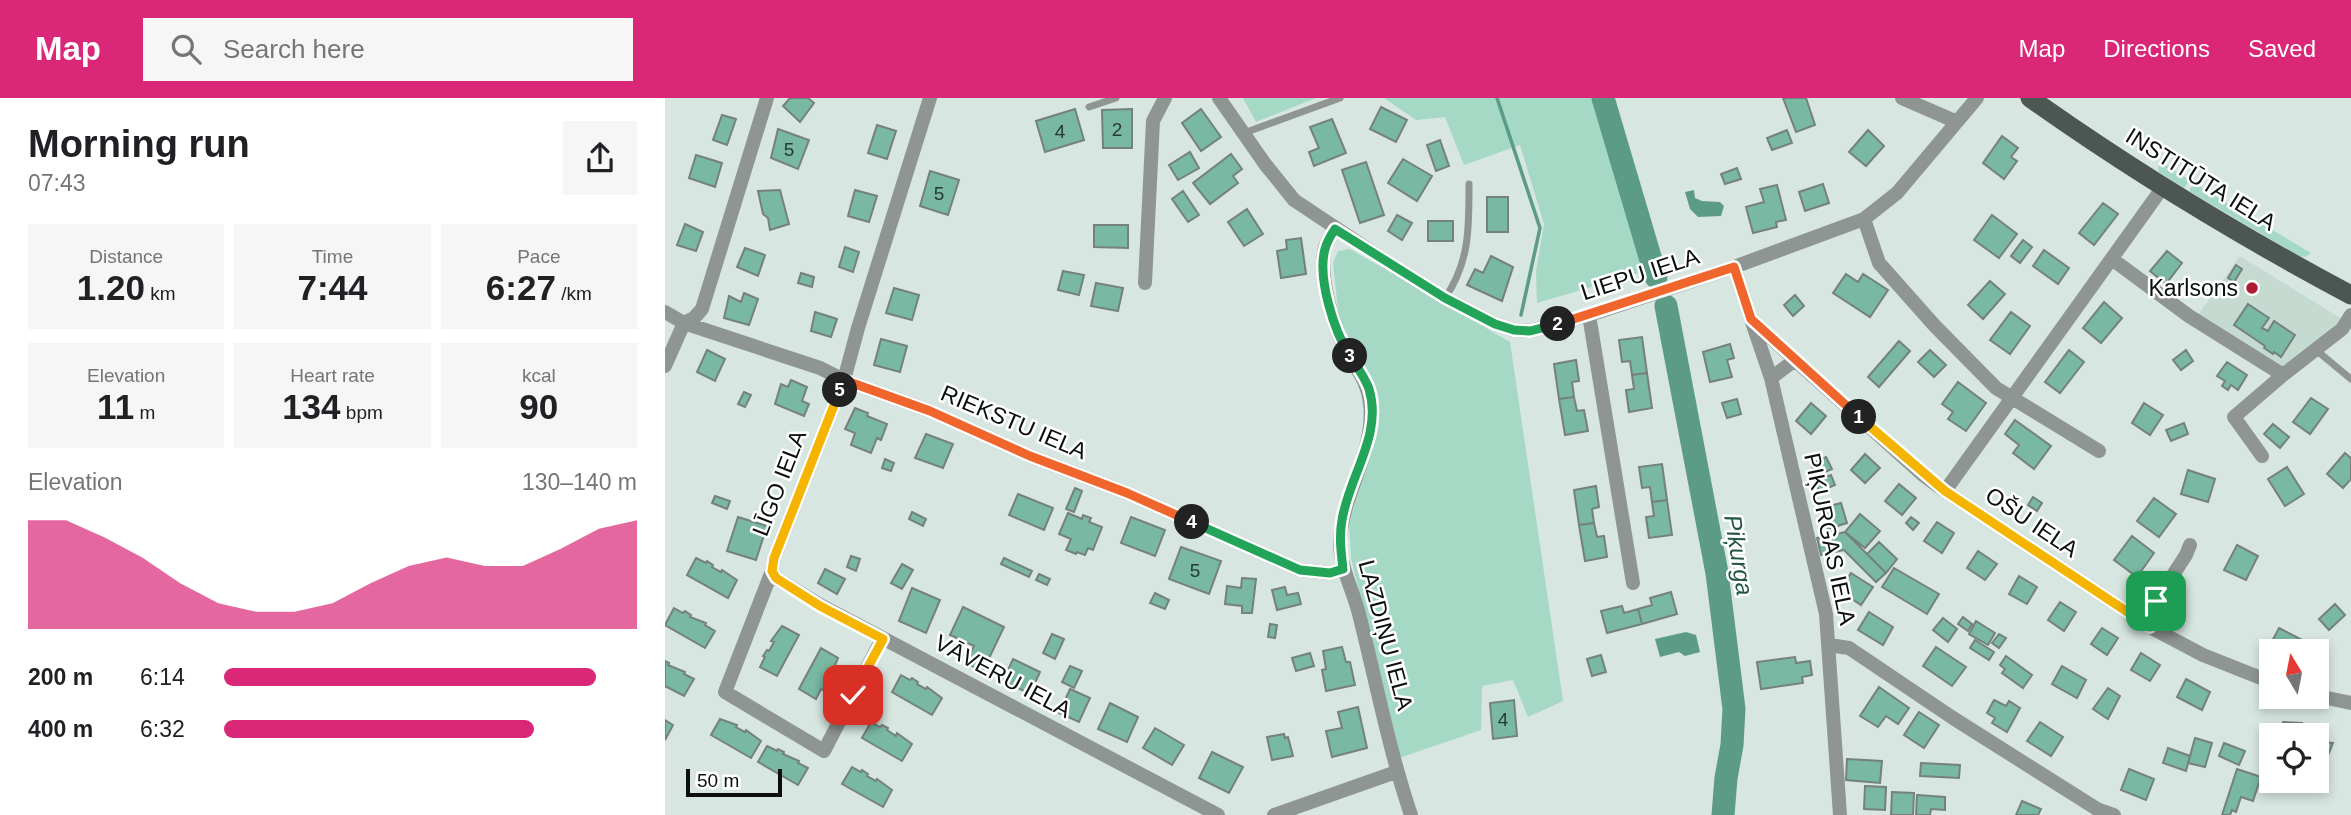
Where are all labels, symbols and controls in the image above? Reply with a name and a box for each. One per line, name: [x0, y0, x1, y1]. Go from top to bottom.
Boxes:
search box: [143, 18, 633, 81]
text: Map: [35, 30, 101, 67]
icon: search: [167, 30, 205, 68]
text: Search here: [223, 34, 365, 64]
text: Map: [2019, 35, 2065, 62]
text: Directions: [2103, 35, 2210, 62]
text: Saved: [2248, 35, 2316, 62]
house number: 2: [1112, 119, 1122, 140]
button: share: [563, 121, 637, 195]
house number: 4: [1055, 121, 1066, 142]
street label: INSTITŪTA IELA: [2121, 122, 2281, 236]
text: Morning run: [28, 123, 250, 165]
house number: 5: [784, 139, 794, 160]
text: 07:43: [28, 170, 86, 196]
house number: 5: [934, 183, 944, 204]
street label: LIEPU IELA: [1578, 242, 1703, 305]
text: Distance: [89, 246, 163, 267]
text: Time: [312, 246, 353, 267]
text: Pace: [517, 246, 560, 267]
text: 1.20: [77, 268, 145, 307]
text: 7:44: [297, 268, 368, 307]
text: 6:27: [486, 268, 556, 307]
place label: Karlsons: [2149, 275, 2238, 301]
marker: Karlsons: [2244, 280, 2260, 296]
text: km: [145, 283, 176, 304]
text: /km: [556, 283, 592, 304]
pin: 2: [1541, 306, 1575, 342]
text: 2: [1552, 313, 1563, 334]
pin: 3: [1333, 338, 1367, 374]
text: 3: [1344, 345, 1355, 366]
text: Elevation: [87, 365, 165, 386]
text: Heart rate: [290, 365, 375, 386]
text: kcal: [522, 365, 556, 386]
pin: 5: [823, 372, 857, 408]
text: 5: [834, 379, 845, 400]
street label: RIEKSTU IELA: [937, 380, 1091, 465]
text: 11: [97, 387, 134, 426]
text: 134: [282, 387, 341, 426]
text: 90: [519, 387, 558, 426]
pin: 1: [1841, 400, 1877, 434]
text: m: [134, 402, 155, 423]
text: bpm: [341, 402, 383, 423]
text: 1: [1853, 406, 1864, 427]
street label: LĪGO IELA: [747, 426, 811, 540]
street label: PIĶURGAS IELA: [1799, 451, 1861, 628]
text: Elevation: [28, 469, 123, 495]
text: 130–140 m: [522, 469, 637, 495]
street label: OŠU IELA: [1981, 481, 2084, 563]
pin: 4: [1175, 504, 1209, 540]
text: 4: [1186, 511, 1197, 532]
water label: Piķurga: [1719, 513, 1759, 597]
street label: LAZDIŅU IELA: [1353, 557, 1419, 714]
house number: 5: [1190, 560, 1200, 581]
pin: [2126, 571, 2186, 631]
icon: arrive: [2137, 582, 2175, 620]
street label: VĀVERU IELA: [930, 629, 1076, 723]
north arrow: [2259, 639, 2329, 709]
map controls: [2259, 639, 2329, 793]
text: 200 m: [28, 664, 93, 690]
text: 6:14: [140, 664, 185, 690]
pin: [823, 665, 883, 725]
icon: check: [834, 676, 872, 714]
house number: 4: [1498, 709, 1509, 730]
text: 400 m: [28, 716, 93, 742]
text: 6:32: [140, 716, 185, 742]
button: locate: [2259, 723, 2329, 793]
scale bar: [686, 766, 782, 798]
text: 50 m: [697, 770, 739, 791]

